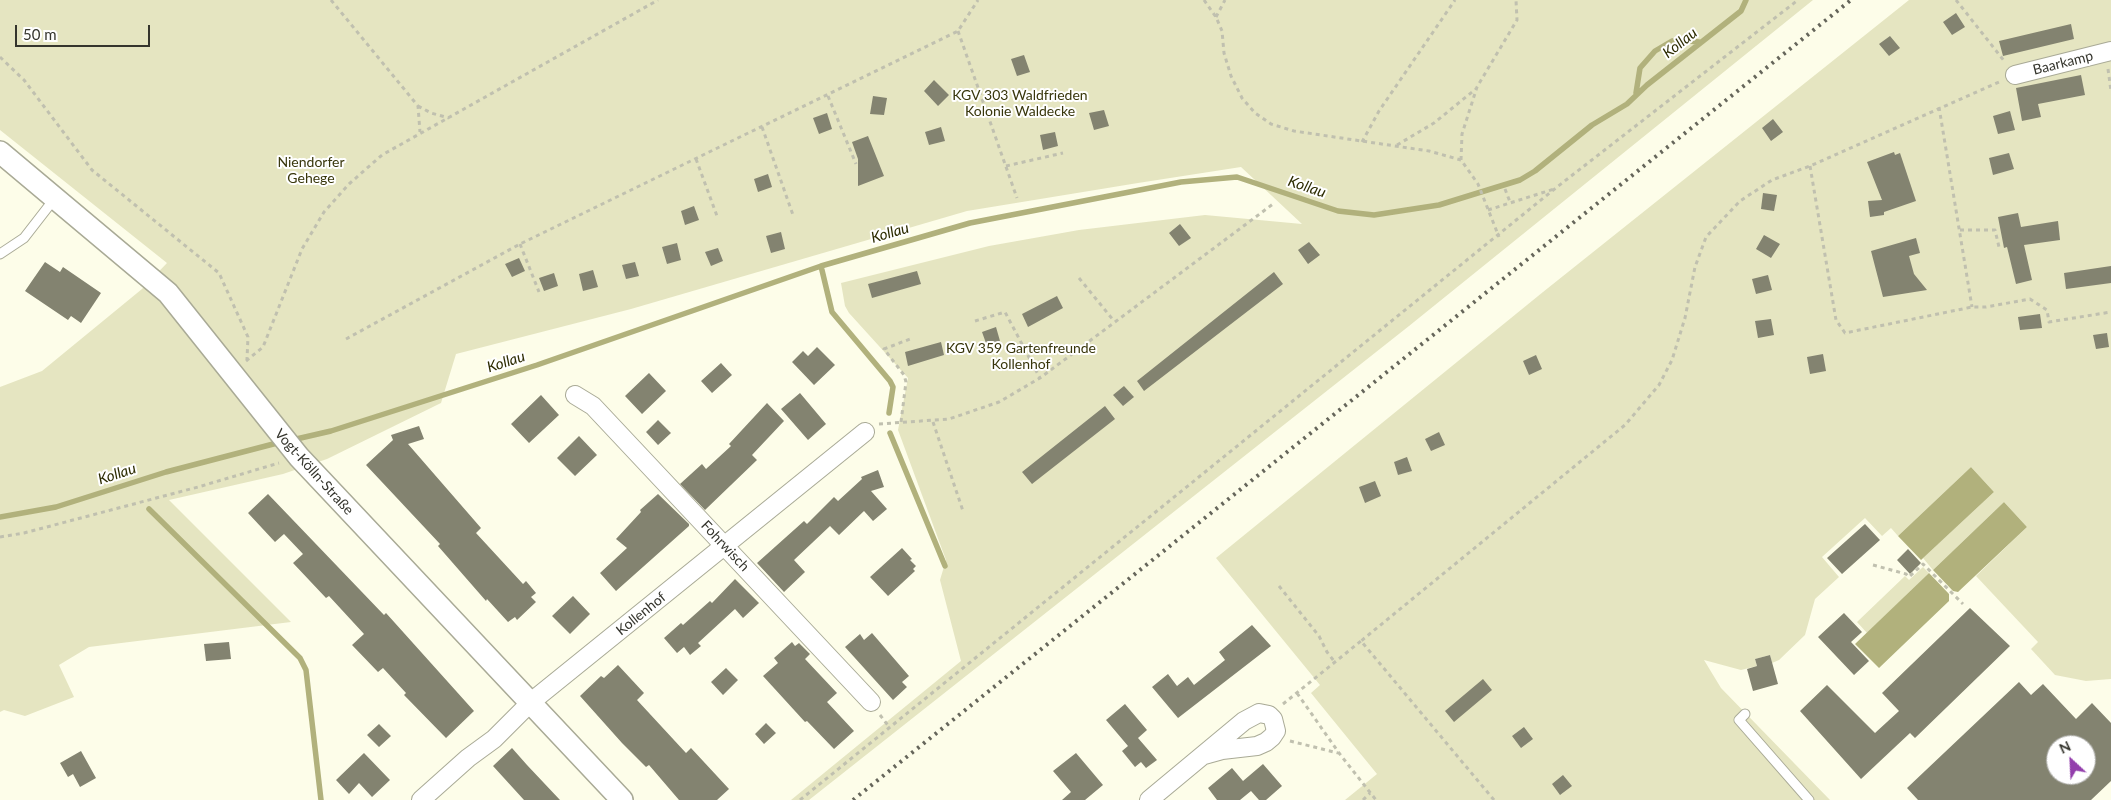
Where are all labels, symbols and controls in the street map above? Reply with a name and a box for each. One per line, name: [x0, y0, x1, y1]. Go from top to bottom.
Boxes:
scale bar: [18, 15, 152, 47]
water label: Kollau: [1659, 24, 1701, 62]
text: 50 m: [23, 25, 57, 43]
street label: Baarkamp: [2031, 47, 2095, 79]
park label: KGV 303 Waldfrieden Kolonie Waldecke: [952, 87, 1088, 120]
park label: Niendorfer Gehege: [277, 154, 345, 186]
water label: Kollau: [1286, 172, 1328, 202]
water label: Kollau: [869, 219, 911, 247]
park label: KGV 359 Gartenfreunde Kollenhof: [946, 340, 1096, 372]
water label: Kollau: [485, 347, 527, 377]
street label: Vogt-Kölln-Straße: [271, 426, 357, 518]
water label: Kollau: [96, 459, 138, 489]
street label: Fohrwisch: [697, 517, 753, 575]
street label: Kollenhof: [613, 589, 669, 639]
north arrow: [2046, 735, 2096, 785]
text: N: [2056, 737, 2073, 757]

